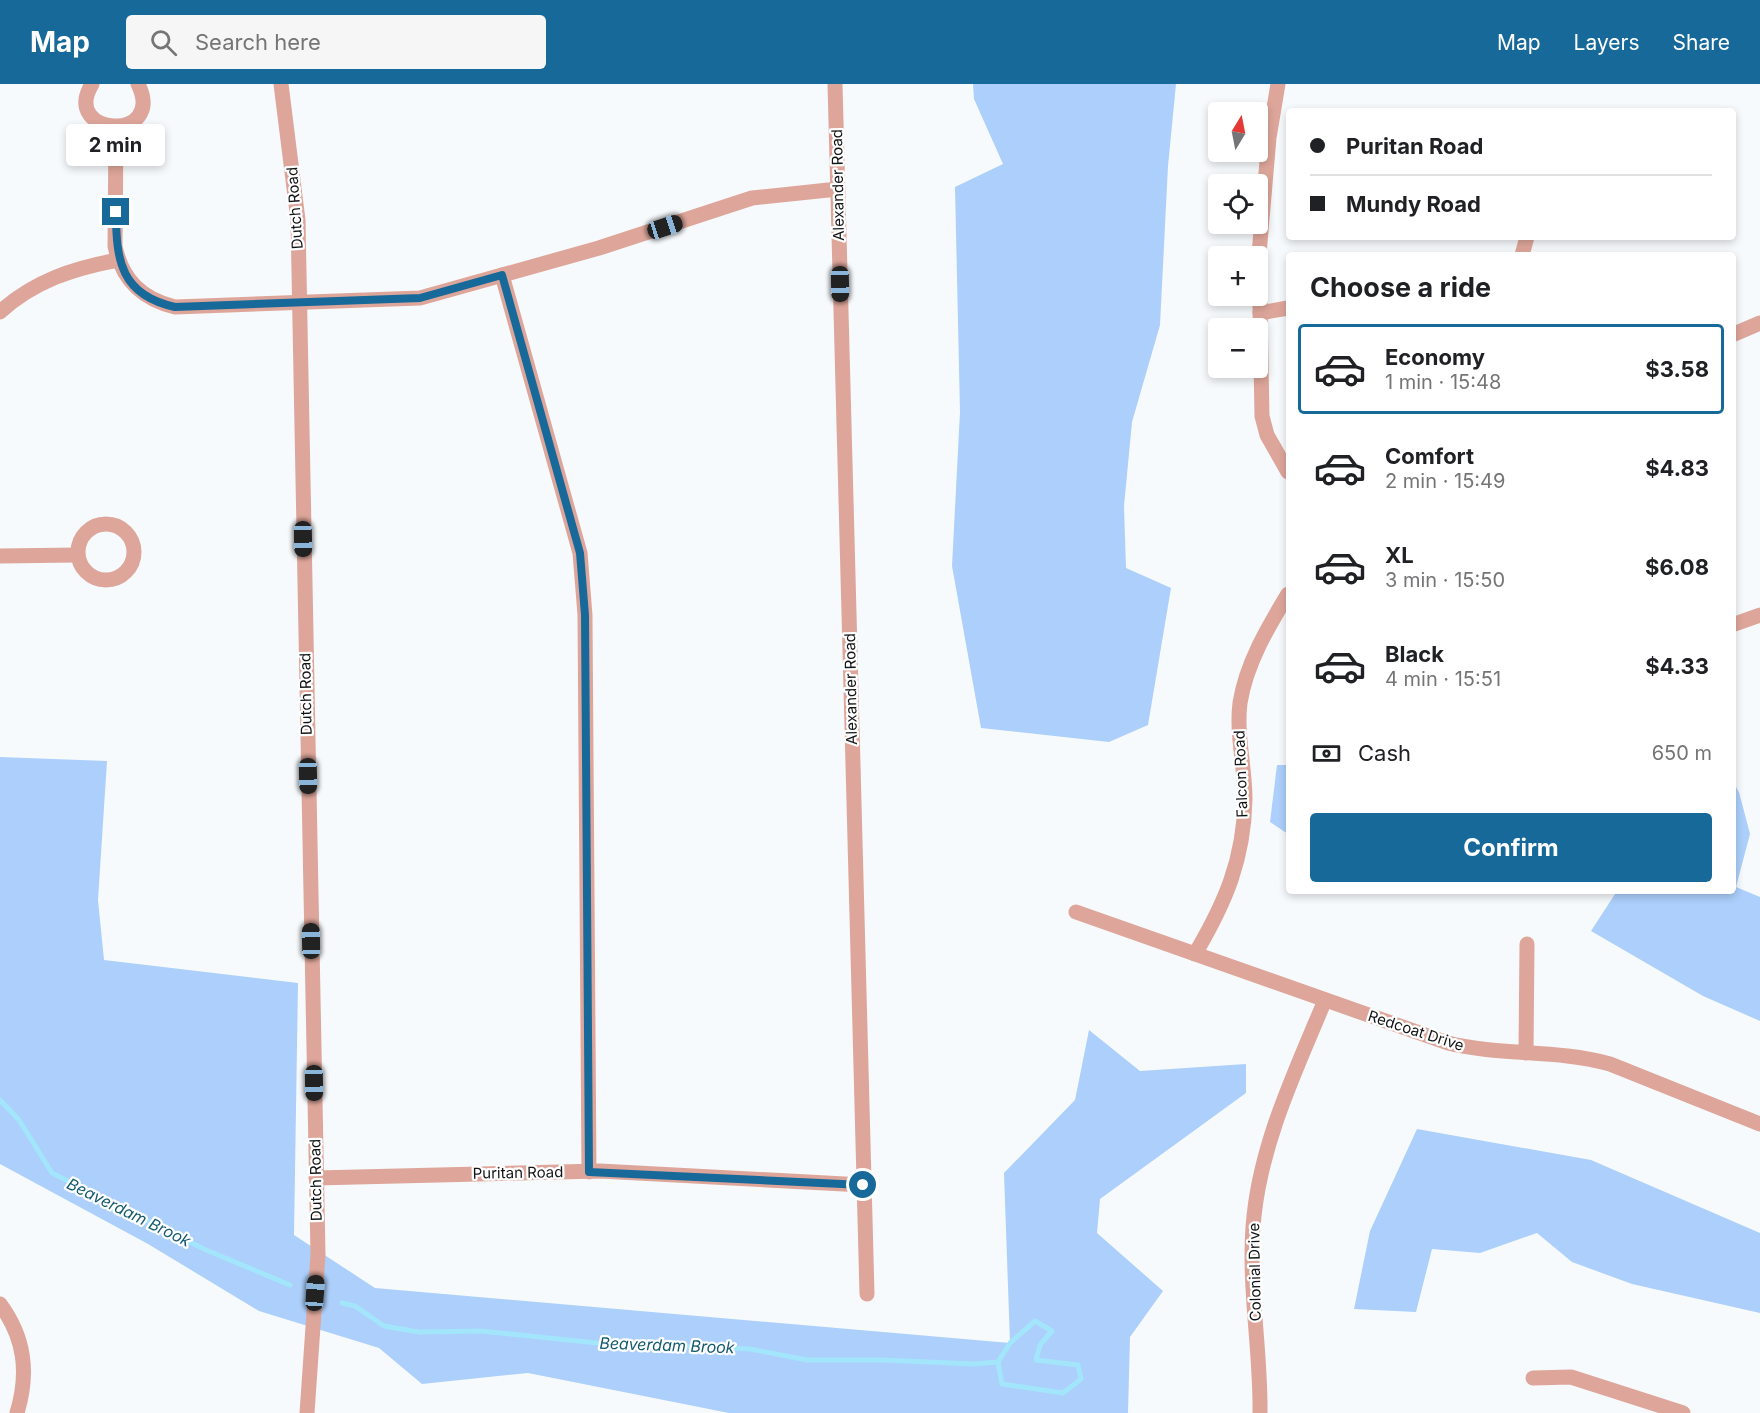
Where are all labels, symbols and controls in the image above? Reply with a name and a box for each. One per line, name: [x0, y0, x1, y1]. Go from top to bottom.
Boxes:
search box: [126, 15, 546, 69]
text: Map: [30, 25, 90, 59]
icon: search: [147, 26, 180, 59]
text: Search here: [195, 29, 321, 55]
text: Map: [1497, 30, 1541, 55]
text: Layers: [1574, 30, 1640, 55]
text: Share: [1673, 30, 1730, 55]
north arrow: [1208, 102, 1268, 162]
map controls: [1208, 102, 1268, 378]
callout: 2 min: [66, 125, 166, 167]
street label: Alexander Road: [827, 129, 848, 241]
text: 2 min: [89, 133, 142, 157]
text: Puritan Road: [1346, 133, 1483, 159]
street label: Dutch Road: [282, 166, 307, 250]
button: locate: [1208, 174, 1268, 234]
text: Mundy Road: [1346, 191, 1481, 217]
route end: [102, 198, 129, 225]
car: [645, 213, 685, 241]
button: +: [1208, 246, 1268, 306]
car: [831, 266, 849, 302]
text: Choose a ride: [1310, 271, 1491, 304]
button: −: [1208, 318, 1268, 378]
icon: car: [1313, 342, 1367, 396]
text: Economy: [1385, 344, 1485, 370]
text: $3.58: [1645, 356, 1709, 382]
text: 1 min · 15:48: [1385, 370, 1501, 394]
icon: car: [1313, 441, 1367, 495]
text: Comfort: [1385, 443, 1474, 469]
text: $4.83: [1645, 455, 1709, 481]
text: 2 min · 15:49: [1385, 469, 1505, 493]
car: [294, 521, 312, 557]
icon: car: [1313, 540, 1367, 594]
text: XL: [1385, 542, 1414, 568]
text: $6.08: [1645, 554, 1709, 580]
text: 3 min · 15:50: [1385, 568, 1505, 592]
street label: Alexander Road: [840, 633, 861, 745]
icon: car: [1313, 639, 1367, 693]
text: Black: [1385, 641, 1444, 667]
street label: Dutch Road: [295, 653, 316, 735]
text: $4.33: [1645, 653, 1709, 679]
text: 4 min · 15:51: [1385, 667, 1501, 691]
street label: Falcon Road: [1229, 730, 1252, 818]
icon: cash: [1310, 737, 1343, 770]
text: Cash: [1358, 740, 1411, 766]
text: 650 m: [1652, 741, 1712, 765]
car: [299, 758, 317, 794]
button: Confirm: [1310, 813, 1712, 882]
car: [302, 923, 320, 959]
street label: Redcoat Drive: [1366, 1006, 1467, 1055]
car: [305, 1065, 323, 1101]
street label: Dutch Road: [305, 1139, 326, 1221]
street label: Puritan Road: [473, 1162, 563, 1183]
route start: [849, 1171, 876, 1198]
water label: Beaverdam Brook: [64, 1173, 194, 1251]
street label: Colonial Drive: [1244, 1223, 1265, 1321]
car: [305, 1274, 325, 1312]
water label: Beaverdam Brook: [599, 1333, 735, 1357]

